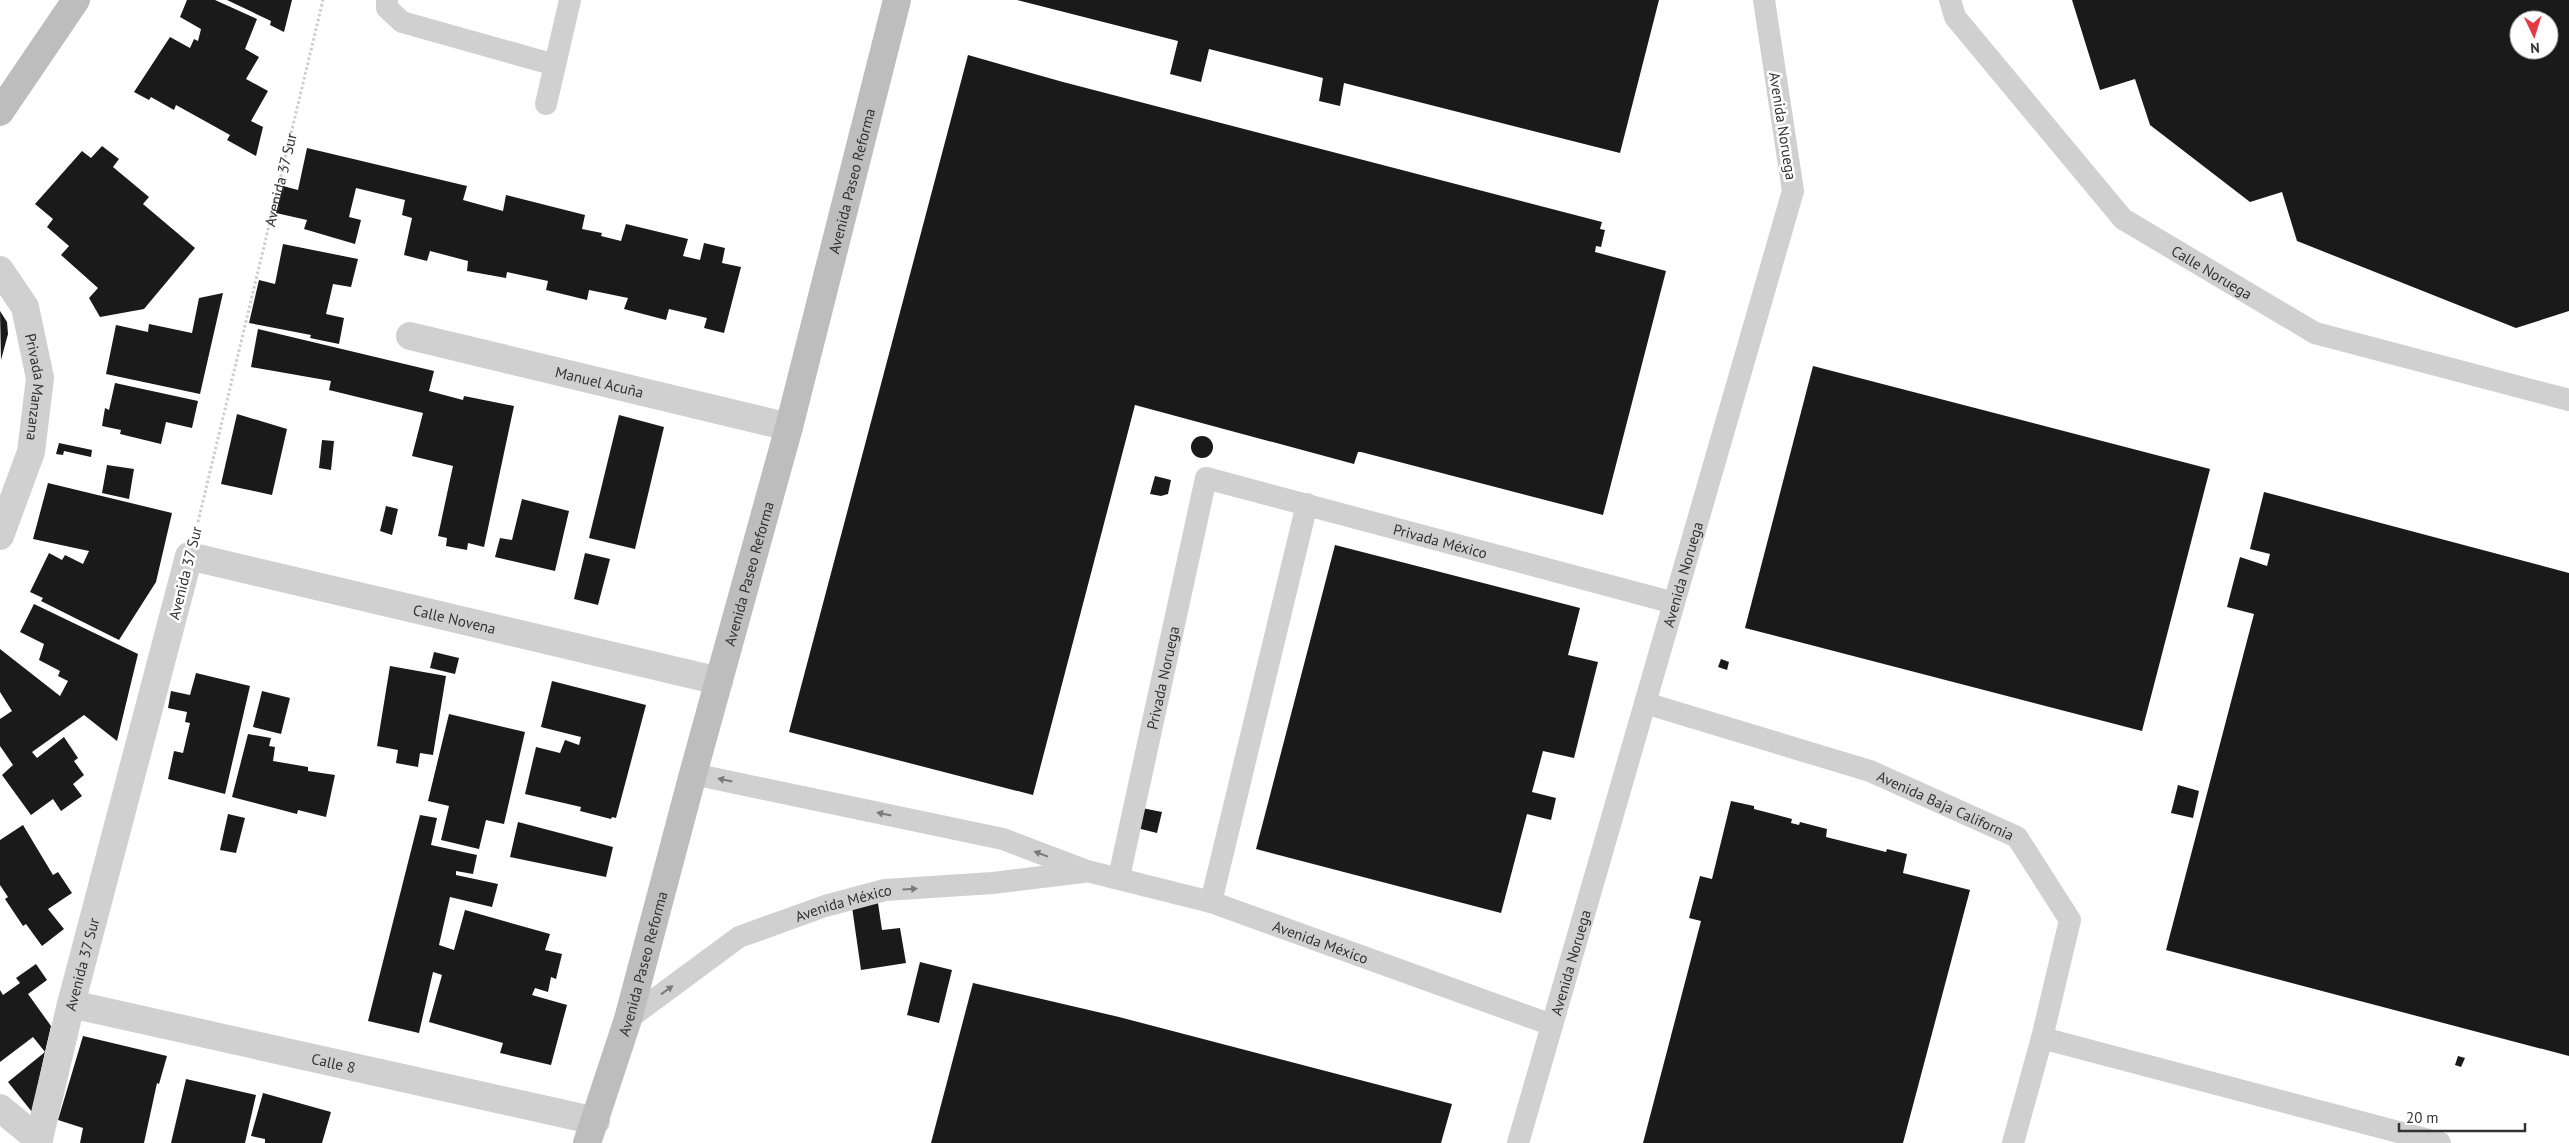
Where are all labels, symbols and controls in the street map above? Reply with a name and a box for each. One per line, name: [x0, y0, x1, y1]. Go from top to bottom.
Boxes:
north arrow: [2509, 10, 2559, 60]
text: N: [2530, 39, 2540, 57]
street label: Avenida Noruega: [1765, 71, 1801, 181]
street label: Avenida Paseo Reforma: [824, 106, 879, 256]
street label: Avenida 37 Sur: [260, 131, 300, 228]
street label: Calle Noruega: [2168, 241, 2256, 303]
street label: Privada Manzana: [21, 331, 50, 442]
street label: Manuel Acuña: [553, 362, 646, 401]
street label: Avenida Paseo Reforma: [719, 499, 777, 648]
street label: Privada México: [1391, 519, 1490, 562]
street label: Avenida Noruega: [1658, 519, 1707, 629]
street label: Avenida 37 Sur: [164, 524, 206, 622]
street label: Calle Novena: [411, 600, 498, 638]
street label: Privada Noruega: [1142, 624, 1183, 731]
street label: Avenida Baja California: [1874, 766, 2017, 844]
one-way arrow: [717, 776, 733, 784]
one-way arrow: [876, 810, 892, 818]
one-way arrow: [1033, 850, 1048, 858]
street label: Avenida México: [792, 880, 892, 926]
one-way arrow: [902, 884, 918, 892]
street label: Avenida Paseo Reforma: [614, 889, 671, 1038]
street label: Avenida Noruega: [1546, 907, 1594, 1017]
street label: Avenida 37 Sur: [60, 916, 103, 1013]
street label: Avenida México: [1270, 916, 1371, 967]
one-way arrow: [660, 984, 673, 995]
street label: Calle 8: [310, 1048, 357, 1077]
scale bar: [2399, 1100, 2525, 1132]
text: 20 m: [2406, 1108, 2439, 1127]

